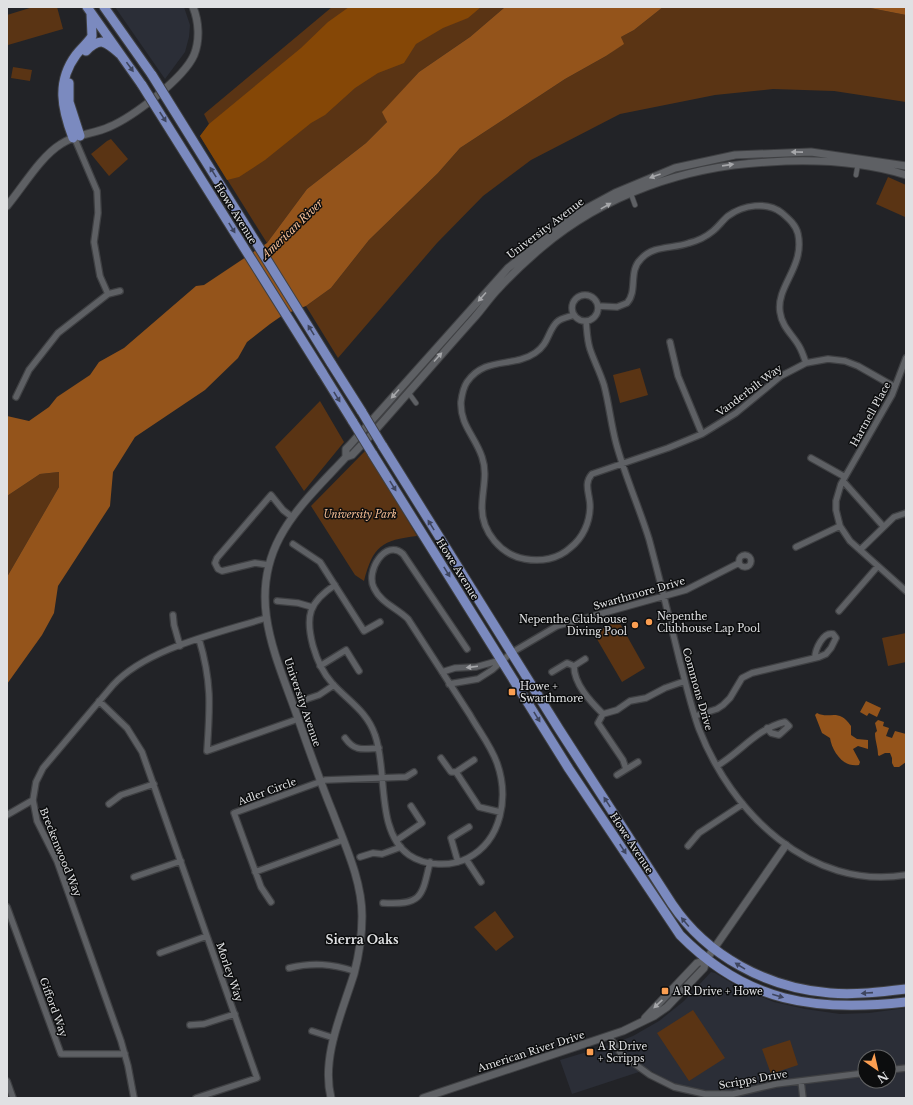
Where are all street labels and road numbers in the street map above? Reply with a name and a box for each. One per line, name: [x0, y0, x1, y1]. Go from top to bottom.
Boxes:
street label: Howe Avenue: [212, 180, 260, 247]
street label: University Avenue: [504, 195, 587, 262]
street label: Vanderbilt Way: [713, 361, 785, 420]
street label: Hartnell Place: [847, 379, 894, 449]
street label: Howe Avenue: [434, 536, 482, 603]
street label: Swarthmore Drive: [592, 574, 687, 613]
street label: Commons Drive: [679, 646, 716, 732]
street label: University Avenue: [281, 656, 324, 749]
street label: Adler Circle: [235, 775, 298, 808]
street label: Breckenwood Way: [37, 806, 85, 899]
street label: Howe Avenue: [607, 810, 656, 876]
street label: Morley Way: [213, 941, 246, 1004]
street label: Gifford Way: [37, 976, 71, 1039]
street label: American River Drive: [475, 1028, 587, 1075]
street label: Scripps Drive: [718, 1067, 789, 1092]

